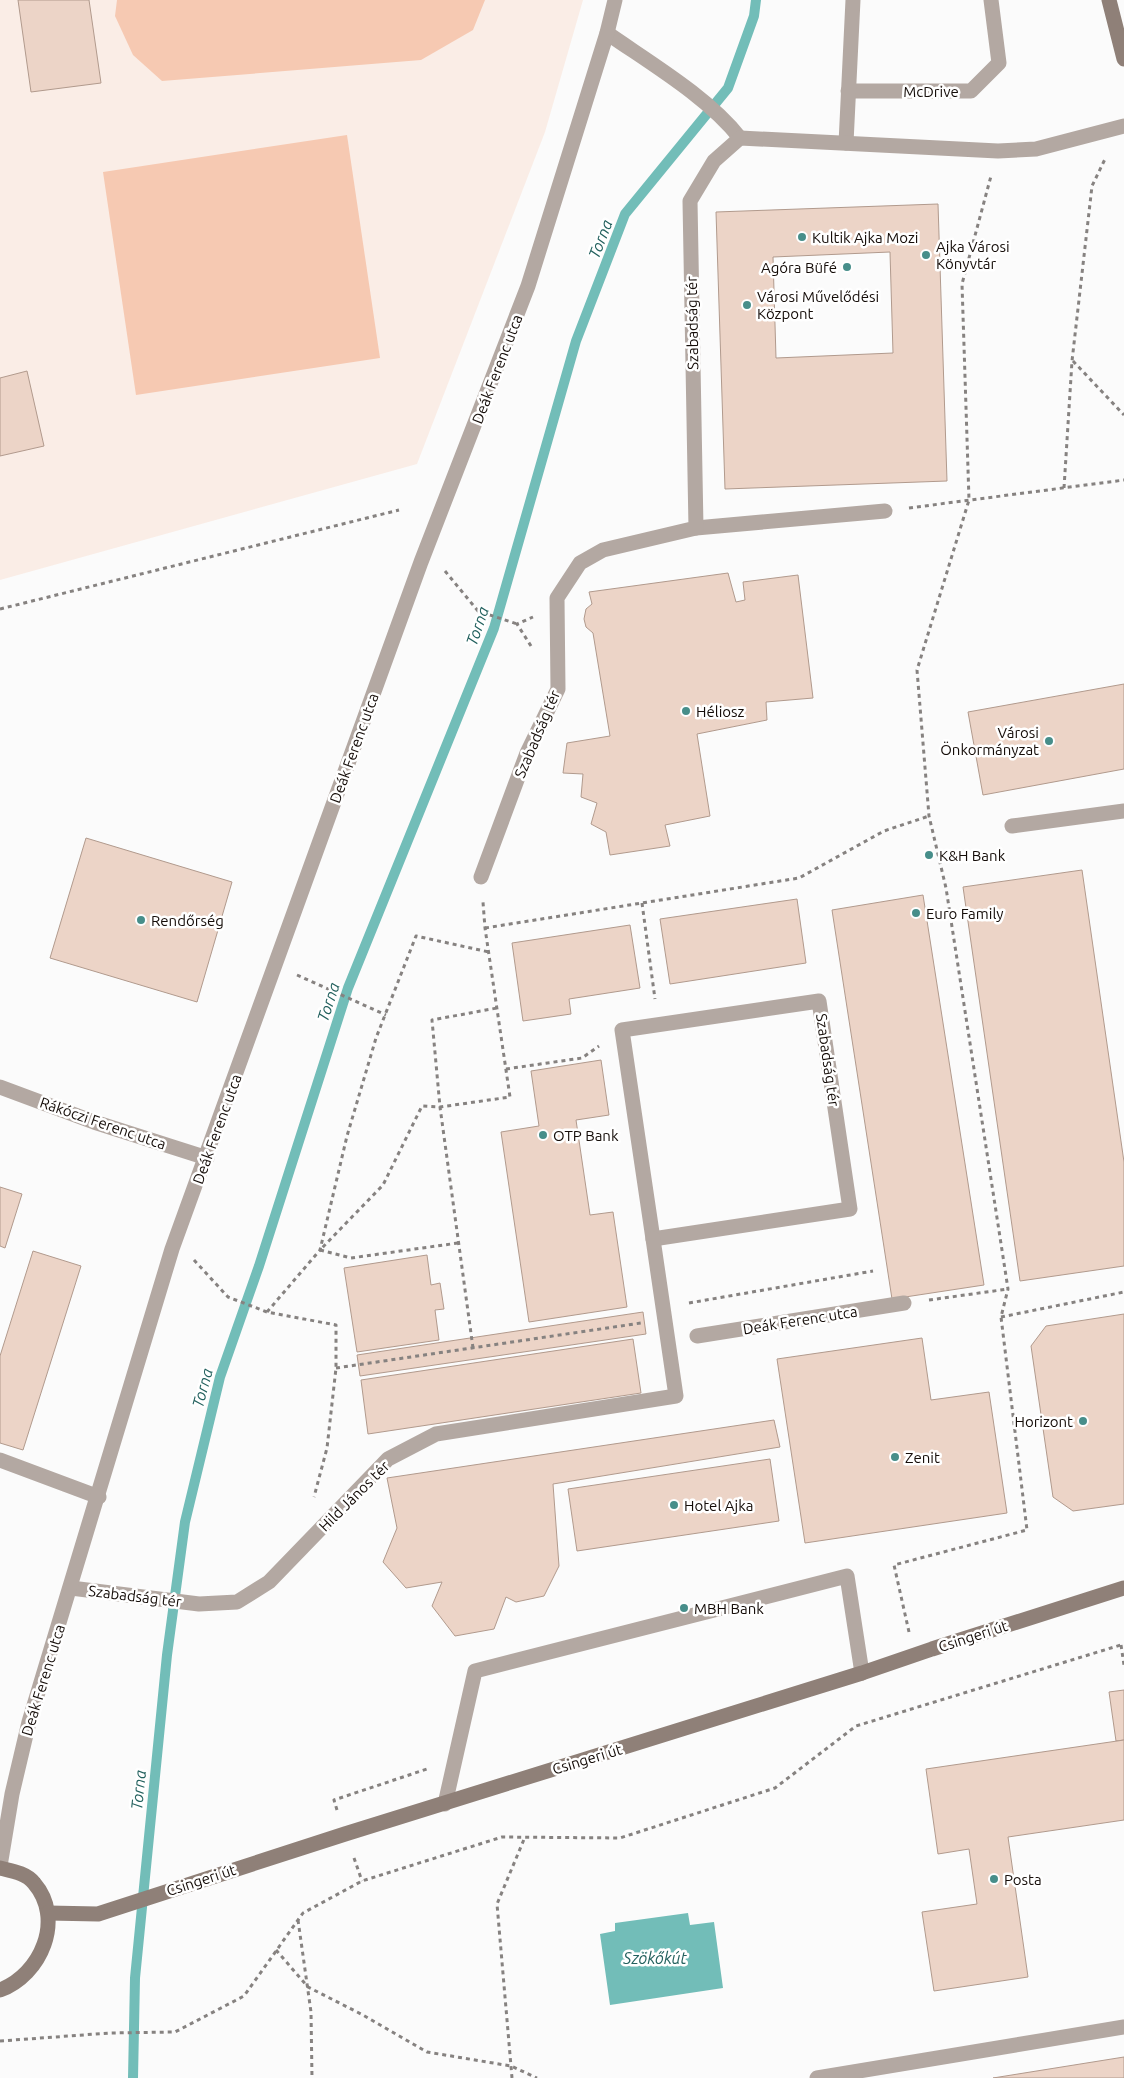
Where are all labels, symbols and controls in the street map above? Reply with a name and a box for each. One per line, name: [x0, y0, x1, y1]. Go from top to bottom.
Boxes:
street label: McDrive: [903, 83, 959, 100]
water label: Torna: [584, 217, 616, 261]
place label: Kultik Ajka Mozi: [812, 229, 918, 246]
marker: Kultik Ajka Mozi: [796, 231, 808, 243]
place label: Ajka Városi Könyvtár: [936, 238, 1010, 272]
marker: Ajka Városi Könyvtár: [920, 249, 932, 261]
place label: Agóra Büfé: [761, 259, 837, 276]
marker: Agóra Büfé: [841, 261, 853, 273]
street label: Szabadság tér: [683, 276, 701, 370]
place label: Városi Művelődési Központ: [757, 288, 879, 322]
marker: Városi Művelődési Központ: [741, 299, 753, 311]
street label: Deák Ferenc utca: [468, 312, 526, 426]
water label: Torna: [462, 604, 492, 648]
street label: Szabadság tér: [511, 687, 563, 780]
street label: Deák Ferenc utca: [326, 691, 382, 805]
place label: Héliosz: [696, 703, 745, 720]
marker: Héliosz: [680, 705, 692, 717]
place label: Városi Önkormányzat: [940, 724, 1039, 758]
marker: Városi Önkormányzat: [1043, 735, 1055, 747]
place label: K&H Bank: [939, 847, 1006, 864]
marker: K&H Bank: [923, 849, 935, 861]
place label: Euro Family: [926, 905, 1004, 922]
marker: Euro Family: [910, 907, 922, 919]
place label: Rendőrség: [151, 912, 224, 929]
marker: Rendőrség: [135, 914, 147, 926]
water label: Torna: [313, 980, 343, 1024]
street label: Szabadság tér: [813, 1012, 843, 1108]
street label: Deák Ferenc utca: [189, 1072, 245, 1186]
street label: Rákóczi Ferenc utca: [38, 1093, 168, 1153]
place label: OTP Bank: [553, 1127, 619, 1144]
marker: OTP Bank: [537, 1129, 549, 1141]
street label: Deák Ferenc utca: [742, 1303, 858, 1337]
water label: Torna: [188, 1366, 216, 1410]
place label: Horizont: [1014, 1413, 1073, 1430]
marker: Horizont: [1077, 1415, 1089, 1427]
place label: Zenit: [905, 1449, 940, 1466]
marker: Zenit: [889, 1451, 901, 1463]
street label: Hild János tér: [315, 1457, 393, 1535]
place label: Hotel Ajka: [684, 1497, 753, 1514]
marker: Hotel Ajka: [668, 1499, 680, 1511]
street label: Szabadság tér: [87, 1582, 183, 1610]
place label: MBH Bank: [694, 1600, 764, 1617]
marker: MBH Bank: [678, 1602, 690, 1614]
street label: Csingeri út: [936, 1617, 1010, 1655]
street label: Deák Ferenc utca: [18, 1622, 68, 1738]
street label: Csingeri út: [550, 1740, 624, 1778]
water label: Torna: [127, 1769, 149, 1811]
street label: Csingeri út: [164, 1861, 238, 1899]
place label: Posta: [1004, 1871, 1042, 1888]
marker: Posta: [988, 1873, 1000, 1885]
water label: Szökőkút: [622, 1949, 687, 1967]

